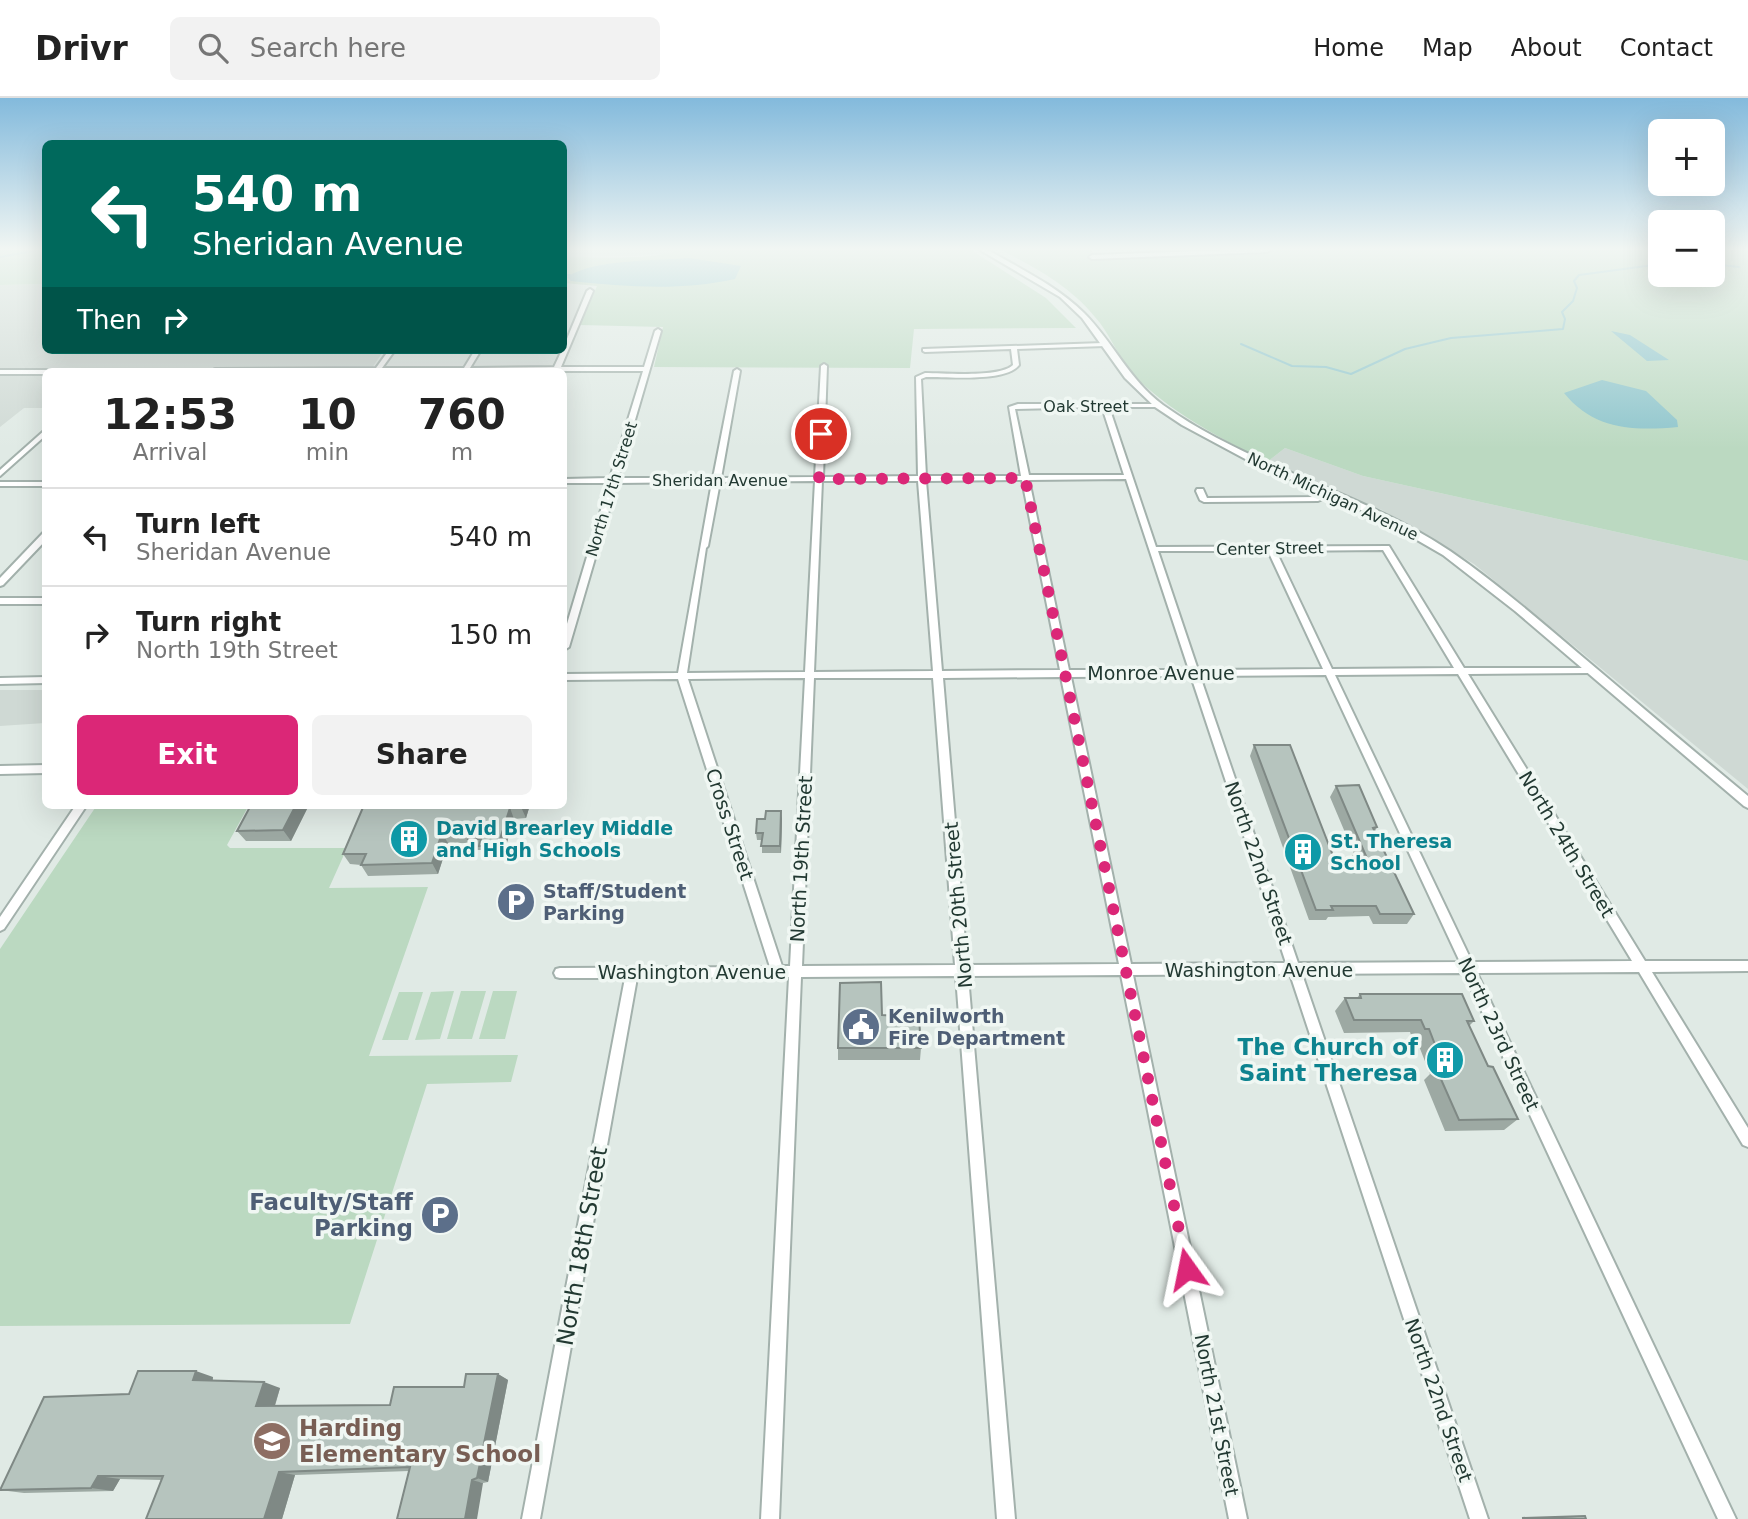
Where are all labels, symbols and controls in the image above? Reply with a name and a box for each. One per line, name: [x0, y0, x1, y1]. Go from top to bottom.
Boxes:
search box: [170, 17, 660, 80]
text: Drivr: [35, 29, 128, 68]
icon: search: [194, 29, 232, 67]
text: Search here: [250, 33, 406, 63]
text: Home: [1313, 34, 1384, 62]
text: Map: [1422, 34, 1473, 62]
text: About: [1511, 34, 1582, 62]
text: Contact: [1620, 34, 1713, 62]
map controls: [1648, 119, 1725, 287]
button: +: [1648, 119, 1725, 196]
text: 540 m: [192, 166, 362, 223]
icon: left: [77, 168, 168, 259]
button: −: [1648, 210, 1725, 287]
text: Sheridan Avenue: [192, 225, 464, 263]
icon: right: [156, 301, 194, 339]
text: Then: [77, 305, 142, 335]
text: 12:53: [103, 390, 237, 439]
text: 10: [298, 390, 357, 439]
text: 760: [418, 390, 506, 439]
street label: Oak Street: [1043, 397, 1129, 416]
pin: [791, 404, 851, 464]
icon: arrive: [802, 415, 840, 453]
street label: North 17th Street: [582, 419, 641, 559]
text: Arrival: [133, 439, 208, 465]
text: min: [306, 439, 349, 465]
text: m: [451, 439, 473, 465]
street label: North Michigan Avenue: [1244, 449, 1421, 544]
street label: Sheridan Avenue: [652, 471, 788, 490]
text: Turn left: [136, 509, 260, 539]
icon: left: [77, 518, 115, 556]
text: 540 m: [449, 522, 532, 552]
street label: Center Street: [1216, 538, 1324, 559]
text: Sheridan Avenue: [136, 539, 331, 565]
text: Turn right: [136, 607, 281, 637]
icon: right: [77, 616, 115, 654]
text: 150 m: [449, 620, 532, 650]
text: North 19th Street: [136, 637, 338, 663]
street label: Monroe Avenue: [1087, 662, 1235, 684]
button: Exit: [77, 715, 298, 795]
button: Share: [312, 715, 532, 795]
street label: Cross Street: [702, 766, 758, 882]
street label: North 24th Street: [1515, 767, 1619, 921]
street label: North 19th Street: [786, 775, 816, 943]
street label: North 22nd Street: [1221, 778, 1297, 948]
place label: David Brearley Middle and High Schools: [436, 817, 673, 861]
building icon: David Brearley Middle and High Schools: [388, 818, 430, 860]
street label: North 20th Street: [940, 821, 976, 989]
place label: St. Theresa School: [1330, 830, 1452, 874]
building icon: St. Theresa School: [1282, 831, 1324, 873]
place label: Staff/Student Parking: [543, 880, 686, 924]
parking icon: Staff/Student Parking: [495, 881, 537, 923]
street label: North 23rd Street: [1454, 954, 1544, 1114]
street label: Washington Avenue: [1165, 959, 1353, 981]
street label: Washington Avenue: [598, 961, 786, 983]
place label: Kenilworth Fire Department: [888, 1005, 1065, 1049]
public building icon: Kenilworth Fire Department: [840, 1006, 882, 1048]
place label: The Church of Saint Theresa: [1238, 1034, 1419, 1086]
building icon: The Church of Saint Theresa: [1424, 1039, 1466, 1081]
street label: North 18th Street: [552, 1144, 612, 1348]
place label: Faculty/Staff Parking: [249, 1189, 413, 1241]
parking icon: Faculty/Staff Parking: [419, 1194, 461, 1236]
position arrow: [1150, 1232, 1224, 1306]
street label: North 22nd Street: [1401, 1315, 1477, 1485]
street label: North 21st Street: [1191, 1332, 1243, 1498]
place label: Harding Elementary School: [299, 1415, 541, 1467]
school or university icon: Harding Elementary School: [251, 1420, 293, 1462]

